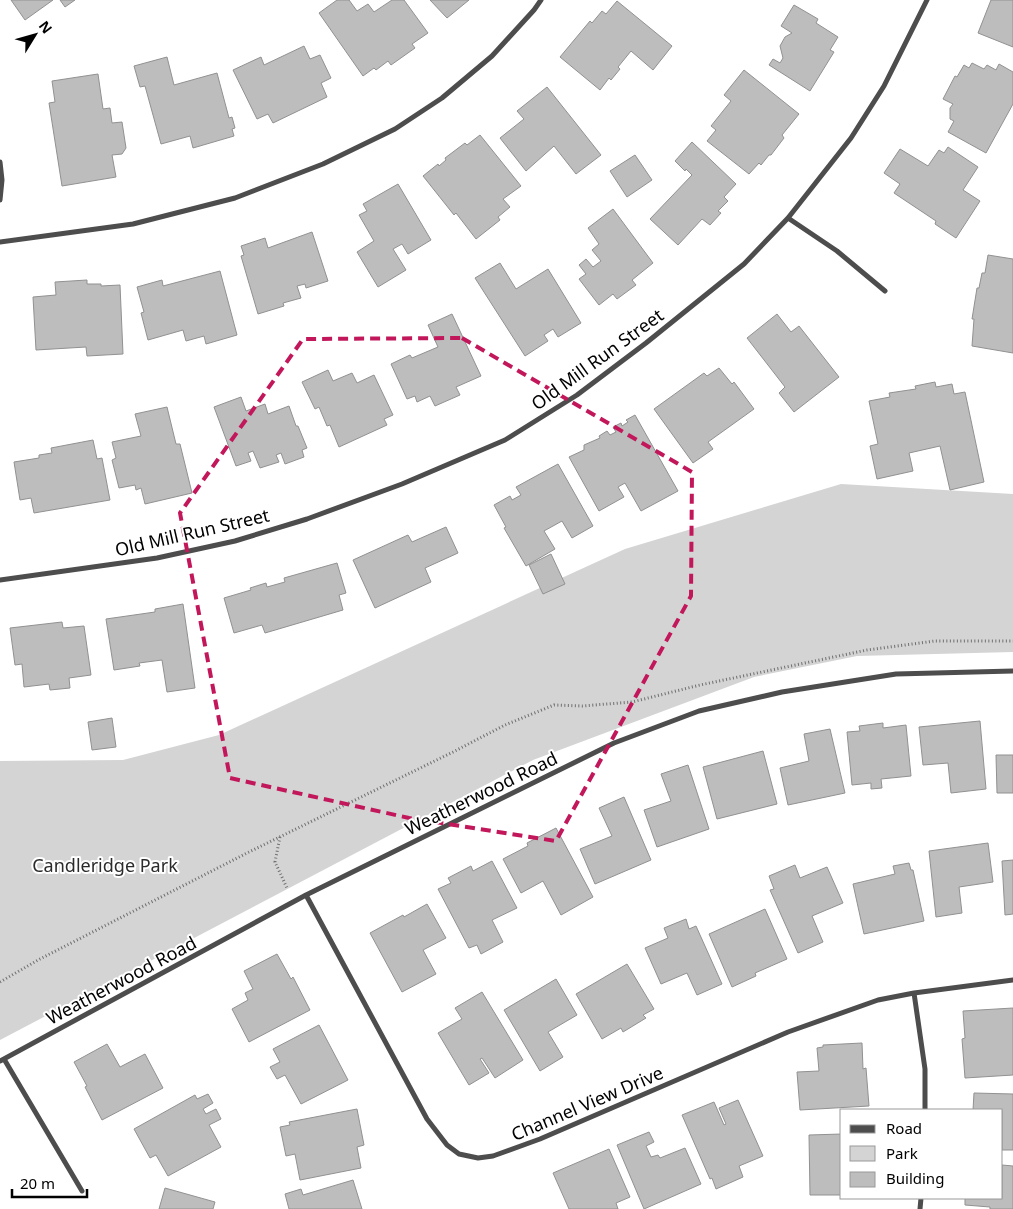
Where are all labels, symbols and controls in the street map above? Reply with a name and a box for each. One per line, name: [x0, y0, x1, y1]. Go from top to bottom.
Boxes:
north arrow: [10, 10, 60, 60]
text: N: [35, 17, 57, 37]
street label: Old Mill Run Street: [526, 303, 668, 415]
street label: Old Mill Run Street: [112, 502, 272, 561]
street label: Weatherwood Road: [401, 746, 561, 840]
park label: Candleridge Park: [32, 853, 178, 877]
street label: Weatherwood Road: [42, 930, 200, 1030]
street label: Channel View Drive: [507, 1060, 667, 1146]
legend: [840, 1109, 1003, 1199]
text: Road: [886, 1118, 922, 1138]
text: Park: [886, 1143, 918, 1163]
scale bar: [12, 1166, 88, 1198]
text: Building: [886, 1168, 944, 1188]
text: 20 m: [20, 1173, 55, 1193]

